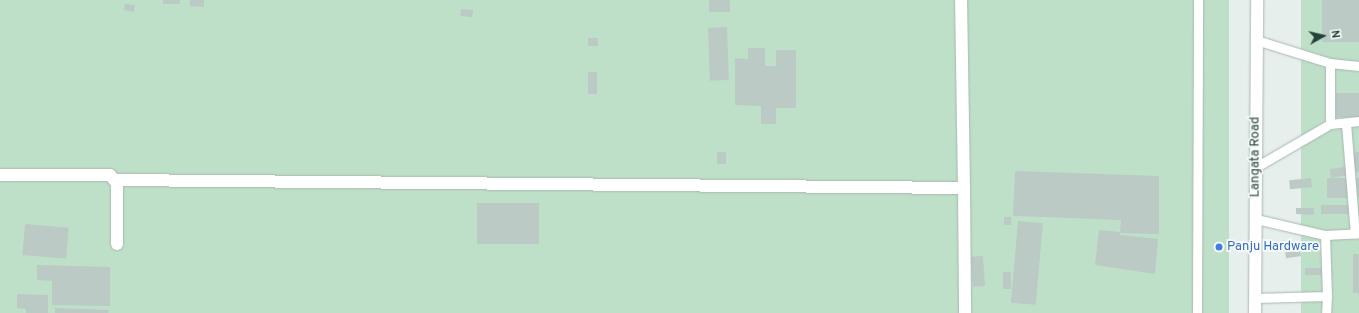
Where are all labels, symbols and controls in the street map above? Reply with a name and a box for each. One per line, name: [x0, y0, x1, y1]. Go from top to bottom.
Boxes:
north arrow: [1303, 16, 1343, 56]
text: N: [1327, 29, 1342, 39]
street label: Langata Road: [1248, 117, 1264, 197]
place label: Panju Hardware: [1227, 239, 1319, 255]
marker: Panju Hardware: [1214, 242, 1224, 252]

